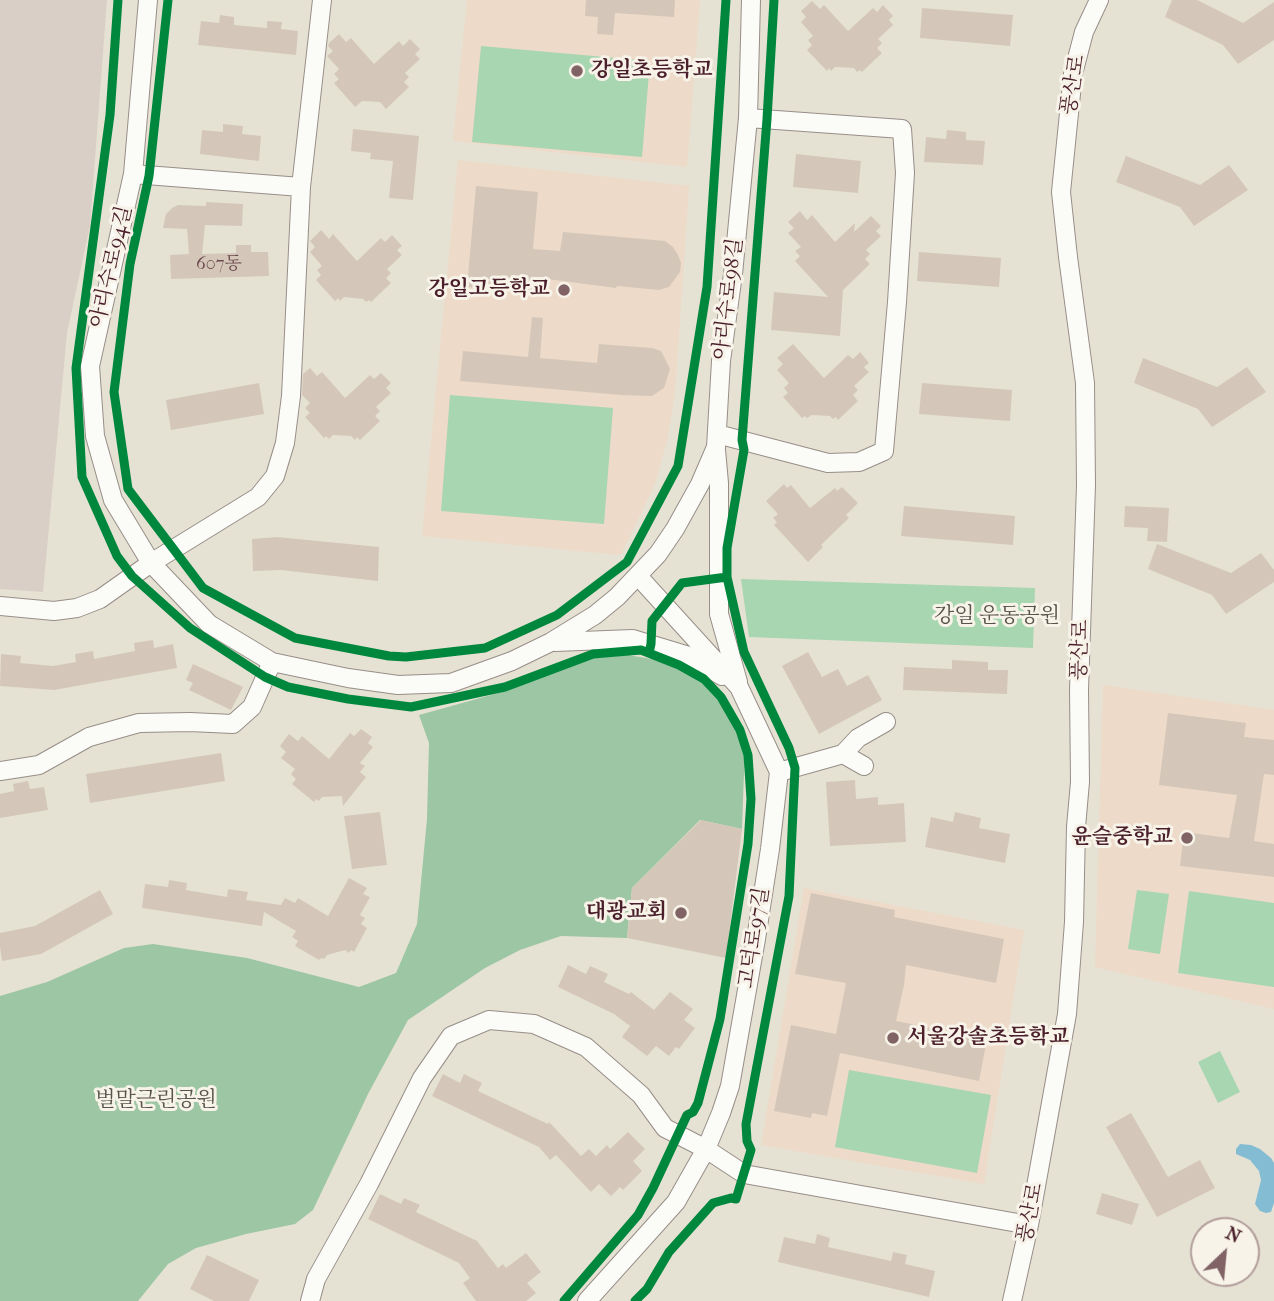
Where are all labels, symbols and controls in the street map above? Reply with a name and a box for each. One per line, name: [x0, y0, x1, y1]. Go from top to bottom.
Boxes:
street label: 풍산로: [1057, 53, 1091, 117]
place label: 강일초등학교: [591, 58, 713, 84]
marker: 강일초등학교: [569, 63, 585, 79]
street label: 아리수로94길: [86, 203, 138, 331]
street label: 아리수로98길: [709, 236, 749, 362]
house number: 607동: [196, 254, 242, 276]
place label: 강일고등학교: [428, 277, 550, 303]
marker: 강일고등학교: [556, 282, 572, 298]
park label: 강일 운동공원: [934, 604, 1060, 630]
street label: 풍산로: [1067, 619, 1095, 681]
place label: 윤슬중학교: [1072, 825, 1173, 851]
marker: 윤슬중학교: [1179, 830, 1195, 846]
street label: 고덕로97길: [735, 886, 775, 990]
place label: 대광교회: [586, 900, 667, 926]
marker: 대광교회: [673, 905, 689, 921]
place label: 서울강솔초등학교: [907, 1025, 1069, 1051]
marker: 서울강솔초등학교: [885, 1030, 901, 1046]
park label: 벌말근린공원: [95, 1088, 217, 1114]
street label: 풍산로: [1013, 1181, 1049, 1245]
north arrow: [1190, 1217, 1260, 1287]
text: N: [1222, 1222, 1245, 1248]

